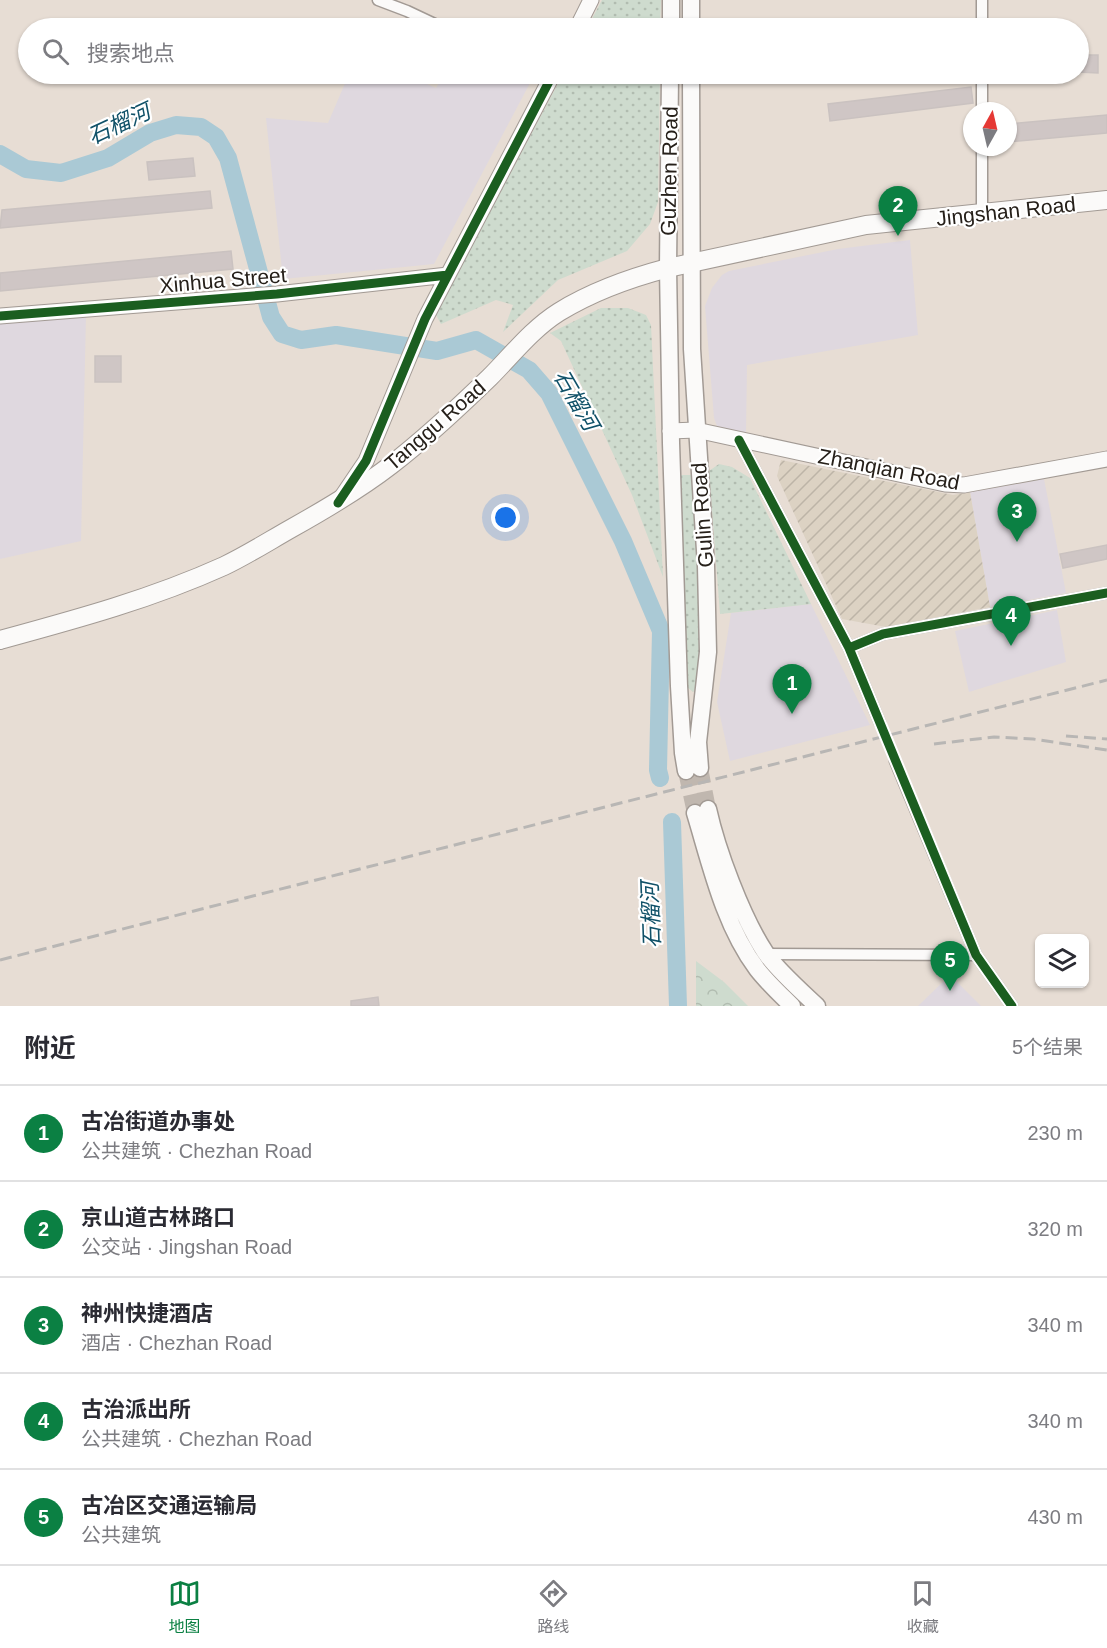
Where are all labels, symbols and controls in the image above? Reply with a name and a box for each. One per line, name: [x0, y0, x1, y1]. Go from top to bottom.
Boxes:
search box: [18, 18, 1089, 84]
icon: search: [39, 35, 72, 68]
text: 搜索地点: [87, 41, 175, 66]
water label: 石榴河: [84, 97, 158, 149]
north arrow: [963, 102, 1017, 156]
street label: Guzhen Road: [656, 106, 682, 236]
pin: 2: [878, 186, 918, 236]
street label: Jingshan Road: [935, 192, 1077, 230]
street label: Xinhua Street: [159, 263, 288, 297]
water label: 石榴河: [549, 365, 605, 438]
street label: Tanggu Road: [380, 375, 490, 475]
street label: Zhanqian Road: [816, 444, 962, 494]
street label: Gulin Road: [687, 462, 717, 568]
pin: 3: [998, 492, 1036, 542]
your location: [491, 503, 520, 532]
pin: 4: [992, 596, 1030, 646]
pin: 1: [772, 664, 812, 714]
water label: 石榴河: [637, 878, 665, 948]
map controls: [1035, 934, 1089, 988]
button: layers: [1035, 934, 1089, 988]
pin: 5: [930, 942, 970, 991]
text: 附近: [24, 1033, 76, 1063]
text: 5个结果: [1012, 1036, 1083, 1058]
text: 古冶街道办事处: [81, 1109, 235, 1134]
text: 1: [38, 1122, 49, 1144]
text: 230 m: [1027, 1122, 1083, 1144]
text: 公共建筑 · Chezhan Road: [81, 1140, 312, 1162]
text: 京山道古林路口: [81, 1205, 235, 1230]
text: 2: [38, 1218, 49, 1240]
text: 320 m: [1027, 1218, 1083, 1240]
text: 公交站 · Jingshan Road: [81, 1236, 292, 1258]
text: 神州快捷酒店: [81, 1301, 213, 1326]
text: 3: [38, 1314, 49, 1336]
text: 340 m: [1027, 1314, 1083, 1336]
text: 酒店 · Chezhan Road: [81, 1332, 272, 1354]
text: 古治派出所: [81, 1397, 191, 1422]
text: 4: [38, 1410, 49, 1432]
text: 340 m: [1027, 1410, 1083, 1432]
text: 公共建筑 · Chezhan Road: [81, 1428, 312, 1450]
text: 古冶区交通运输局: [81, 1493, 257, 1518]
text: 5: [38, 1506, 49, 1528]
text: 430 m: [1027, 1506, 1083, 1528]
text: 公共建筑: [81, 1524, 161, 1546]
tab: 地图: [168, 1577, 201, 1637]
tab: 路线: [537, 1577, 570, 1637]
tab: 收藏: [906, 1577, 939, 1637]

